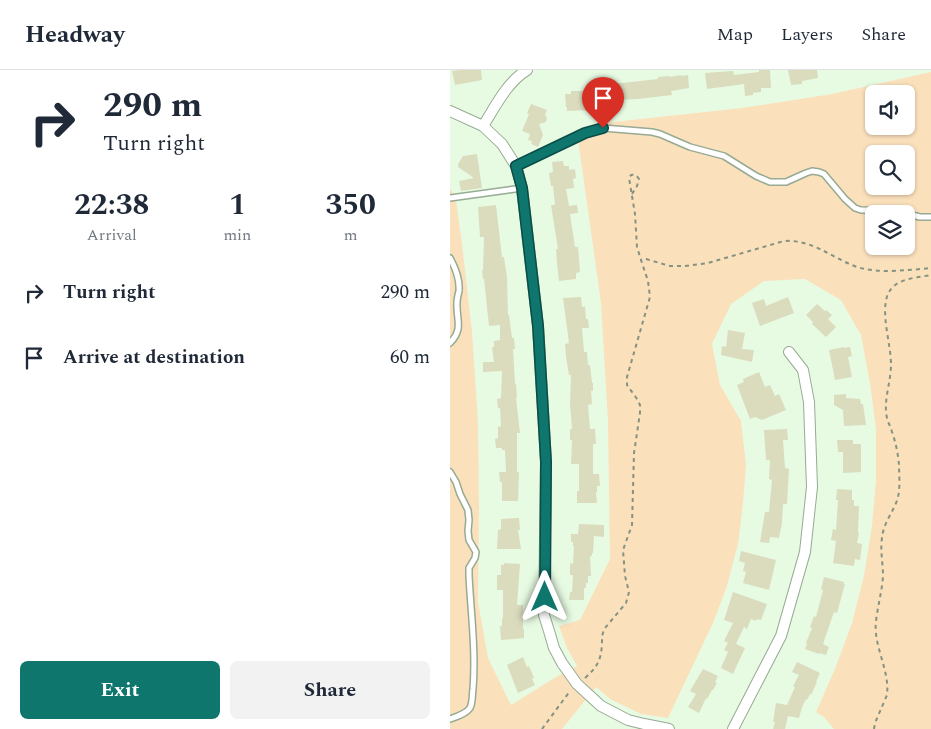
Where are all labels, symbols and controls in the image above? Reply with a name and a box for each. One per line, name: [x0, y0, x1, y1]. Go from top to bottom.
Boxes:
text: Headway: [25, 17, 125, 53]
text: Map: [717, 21, 753, 48]
text: Layers: [781, 21, 833, 48]
text: Share: [861, 21, 906, 48]
pin: [582, 77, 624, 128]
text: 290 m: [103, 79, 202, 132]
icon: arrive: [589, 84, 617, 112]
map controls: [865, 85, 915, 255]
button: sound: [865, 85, 915, 135]
icon: right: [20, 90, 85, 155]
text: Turn right: [103, 127, 205, 160]
button: search: [865, 145, 915, 195]
text: 22:38: [74, 182, 149, 228]
text: 1: [229, 182, 246, 228]
text: 350: [325, 182, 376, 228]
button: layers: [865, 205, 915, 255]
text: Arrival: [87, 223, 137, 247]
text: min: [223, 223, 251, 247]
text: m: [344, 223, 358, 247]
text: Turn right: [63, 278, 156, 307]
text: 290 m: [380, 278, 430, 307]
icon: right: [20, 279, 48, 307]
text: Arrive at destination: [63, 343, 245, 372]
text: 60 m: [390, 343, 430, 372]
icon: arrive: [20, 344, 48, 372]
position arrow: [518, 570, 570, 622]
button: Exit: [20, 661, 220, 719]
button: Share: [230, 661, 430, 719]

